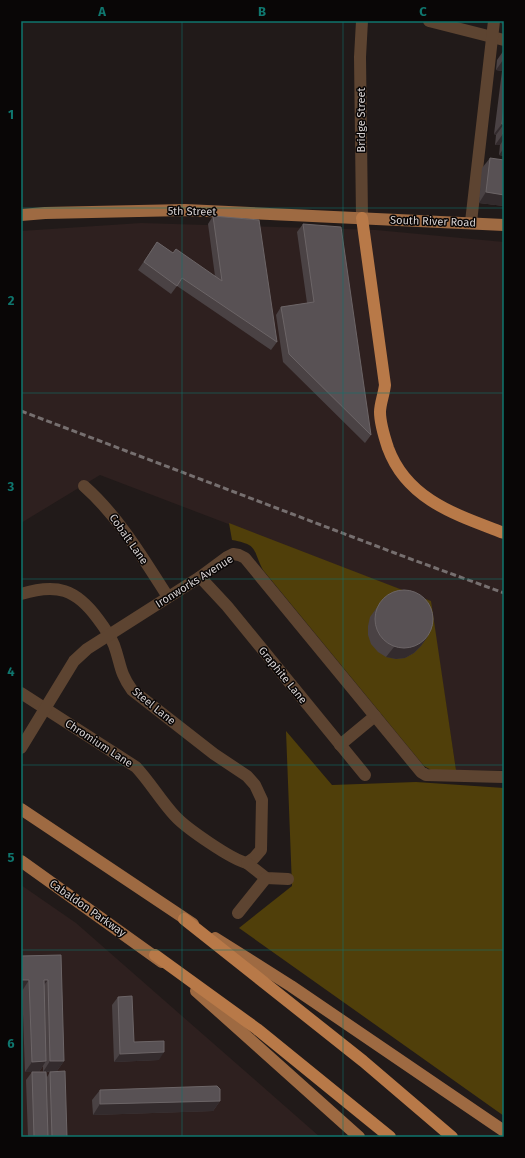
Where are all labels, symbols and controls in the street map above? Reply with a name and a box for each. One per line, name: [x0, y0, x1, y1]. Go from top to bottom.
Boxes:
text: A: [97, 4, 106, 19]
text: B: [258, 4, 266, 19]
text: C: [419, 4, 427, 19]
street label: Bridge Street: [355, 88, 368, 152]
text: 1: [8, 107, 14, 122]
street label: 5th Street: [168, 205, 216, 218]
street label: South River Road: [390, 214, 476, 229]
text: 2: [8, 293, 15, 308]
text: 3: [7, 479, 15, 494]
street label: Cobalt Lane: [106, 512, 151, 567]
street label: Ironworks Avenue: [153, 552, 235, 610]
street label: Graphite Lane: [256, 644, 309, 706]
text: 4: [7, 664, 15, 679]
street label: Steel Lane: [129, 685, 178, 728]
street label: Chromium Lane: [63, 717, 135, 770]
text: 5: [8, 850, 15, 865]
street label: Cabaldon Parkway: [47, 877, 129, 940]
text: 6: [7, 1036, 15, 1051]

